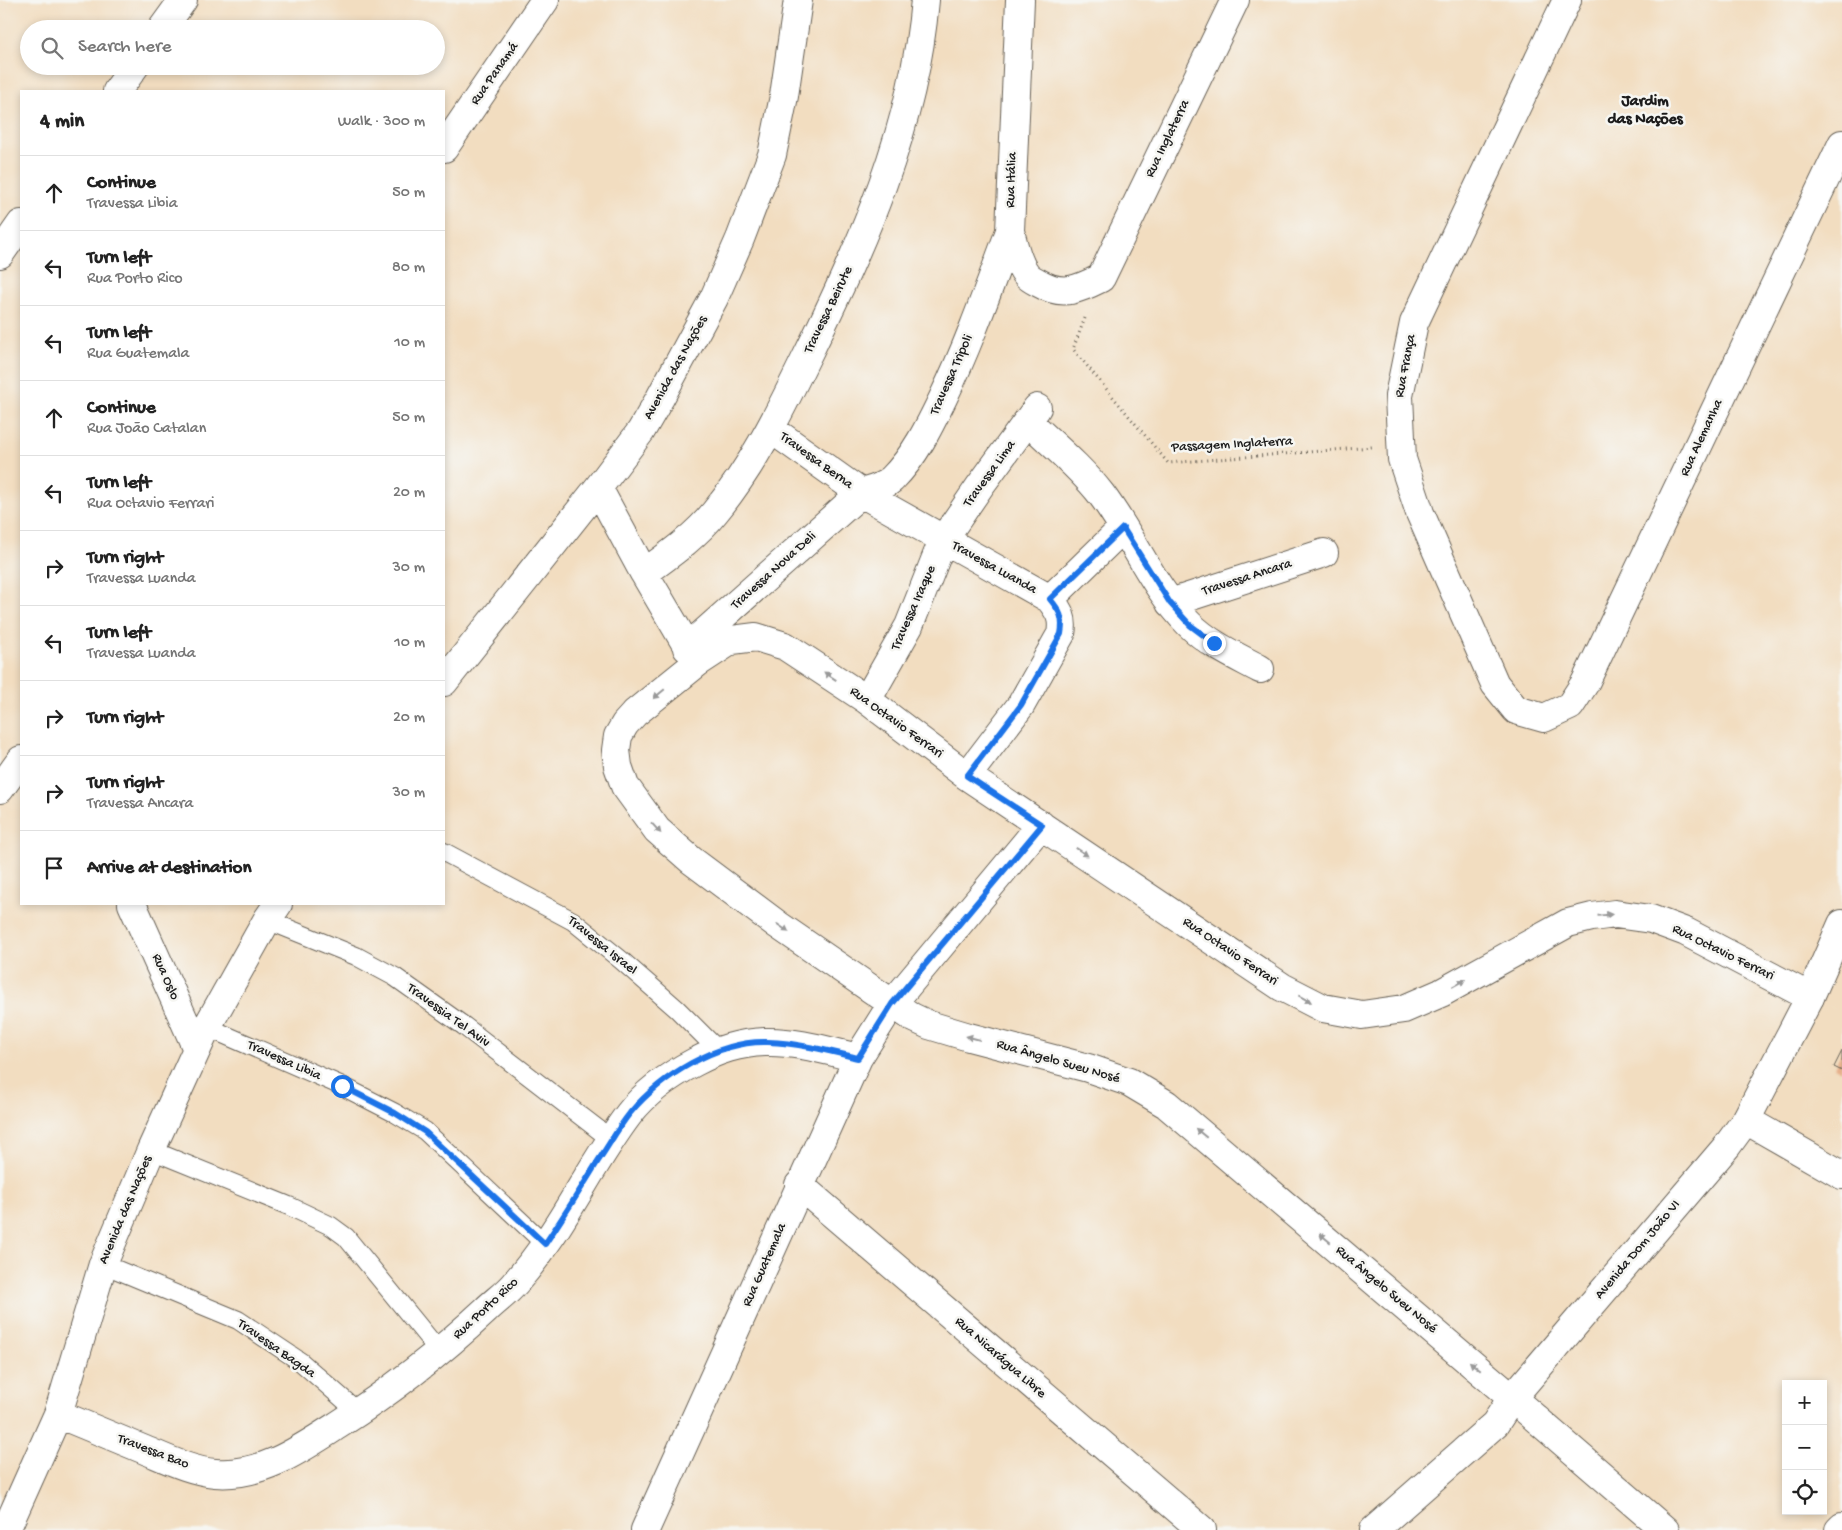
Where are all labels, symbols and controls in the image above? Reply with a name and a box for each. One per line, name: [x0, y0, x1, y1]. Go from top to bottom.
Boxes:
search box: [20, 20, 445, 75]
icon: search: [38, 34, 66, 62]
text: Search here: [78, 36, 172, 59]
street label: Rua Panamá: [467, 38, 523, 109]
district label: Jardim das Nações: [1607, 93, 1684, 130]
street label: Rua Inglaterra: [1142, 96, 1195, 181]
text: 4 min: [40, 110, 84, 135]
text: Walk · 300 m: [338, 113, 425, 132]
street label: Rua Itália: [1003, 151, 1022, 208]
text: Continue: [87, 172, 156, 195]
icon: ahead: [40, 179, 68, 207]
text: 50 m: [392, 184, 425, 203]
text: Travessa Libia: [87, 195, 178, 214]
text: Turn left: [87, 247, 151, 270]
icon: left: [40, 254, 68, 282]
text: 80 m: [392, 259, 425, 278]
street label: Travessa Beirute: [800, 263, 858, 357]
text: Rua Porto Rico: [87, 270, 183, 289]
street label: Avenida das Nações: [640, 312, 712, 423]
text: Turn left: [87, 322, 151, 345]
icon: left: [40, 329, 68, 357]
street label: Travessa Tripoli: [926, 332, 977, 419]
street label: Rua França: [1392, 332, 1421, 399]
text: 10 m: [394, 334, 425, 353]
text: Rua Guatemala: [87, 345, 189, 364]
street label: Rua Alemanha: [1677, 396, 1728, 479]
text: Continue: [87, 397, 156, 420]
icon: ahead: [40, 404, 68, 432]
text: 50 m: [392, 409, 425, 428]
text: Rua João Catalan: [87, 420, 206, 439]
street label: Travessa Berna: [775, 428, 857, 494]
street label: Passagem Inglaterra: [1170, 433, 1294, 457]
street label: Travessa Lima: [959, 436, 1021, 512]
text: Turn left: [87, 472, 151, 495]
icon: left: [40, 479, 68, 507]
text: 20 m: [393, 484, 425, 503]
text: Rua Octavio Ferrari: [87, 495, 214, 514]
street label: Travessa Nova Deli: [727, 528, 820, 614]
street label: Travessa Luanda: [947, 537, 1041, 599]
text: Turn right: [87, 547, 163, 570]
icon: right: [40, 554, 68, 582]
street label: Travessa Ancara: [1199, 555, 1295, 601]
text: 30 m: [392, 559, 425, 578]
street label: Travessa Iraque: [887, 562, 941, 654]
text: Travessa Luanda: [87, 570, 196, 589]
text: Turn left: [87, 622, 151, 645]
icon: left: [40, 629, 68, 657]
route end: [1203, 632, 1226, 655]
text: 10 m: [394, 634, 425, 653]
text: Travessa Luanda: [87, 645, 196, 664]
one-way arrow: [824, 671, 837, 681]
street label: Rua Octavio Ferrari: [846, 683, 946, 763]
one-way arrow: [653, 688, 666, 699]
icon: right: [40, 704, 68, 732]
text: Turn right: [87, 707, 163, 730]
text: 20 m: [393, 709, 425, 728]
text: Turn right: [87, 772, 163, 795]
icon: right: [40, 779, 68, 807]
text: 30 m: [392, 784, 425, 803]
text: Travessa Ancara: [87, 795, 193, 814]
one-way arrow: [650, 821, 662, 833]
one-way arrow: [1075, 848, 1089, 857]
icon: arrive: [40, 854, 68, 882]
text: Arrive at destination: [87, 857, 251, 880]
one-way arrow: [1597, 911, 1613, 919]
street label: Travessa Israel: [563, 912, 640, 979]
street label: Rua Octavio Ferrari: [1179, 914, 1281, 990]
street label: Rua Octavio Ferrari: [1669, 921, 1777, 985]
one-way arrow: [776, 923, 790, 933]
street label: Rua Oslo: [147, 951, 183, 1003]
one-way arrow: [1451, 979, 1466, 987]
street label: Travessia Tel Aviv: [402, 980, 493, 1052]
one-way arrow: [1298, 995, 1313, 1003]
one-way arrow: [966, 1034, 981, 1042]
street label: Rua Ângelo Sueu Nosé: [994, 1035, 1123, 1088]
street label: Travessa Libia: [243, 1037, 325, 1085]
route start: [331, 1075, 354, 1098]
one-way arrow: [1195, 1127, 1207, 1139]
street label: Avenida das Nações: [95, 1152, 157, 1267]
street label: Avenida Dom João VI: [1591, 1197, 1685, 1303]
street label: Rua Guatemala: [739, 1219, 791, 1309]
one-way arrow: [1318, 1233, 1331, 1244]
street label: Rua Ângelo Sueu Nosé: [1332, 1242, 1442, 1338]
street label: Rua Porto Rico: [450, 1274, 522, 1344]
street label: Rua Nicarágua Libre: [951, 1314, 1050, 1403]
street label: Travessa Bagda: [233, 1315, 319, 1383]
one-way arrow: [1469, 1361, 1481, 1372]
map controls: [1782, 1380, 1827, 1515]
button: +: [1782, 1380, 1827, 1425]
button: −: [1782, 1425, 1827, 1470]
street label: Travessa Bao: [114, 1430, 191, 1473]
button: locate: [1782, 1470, 1827, 1515]

